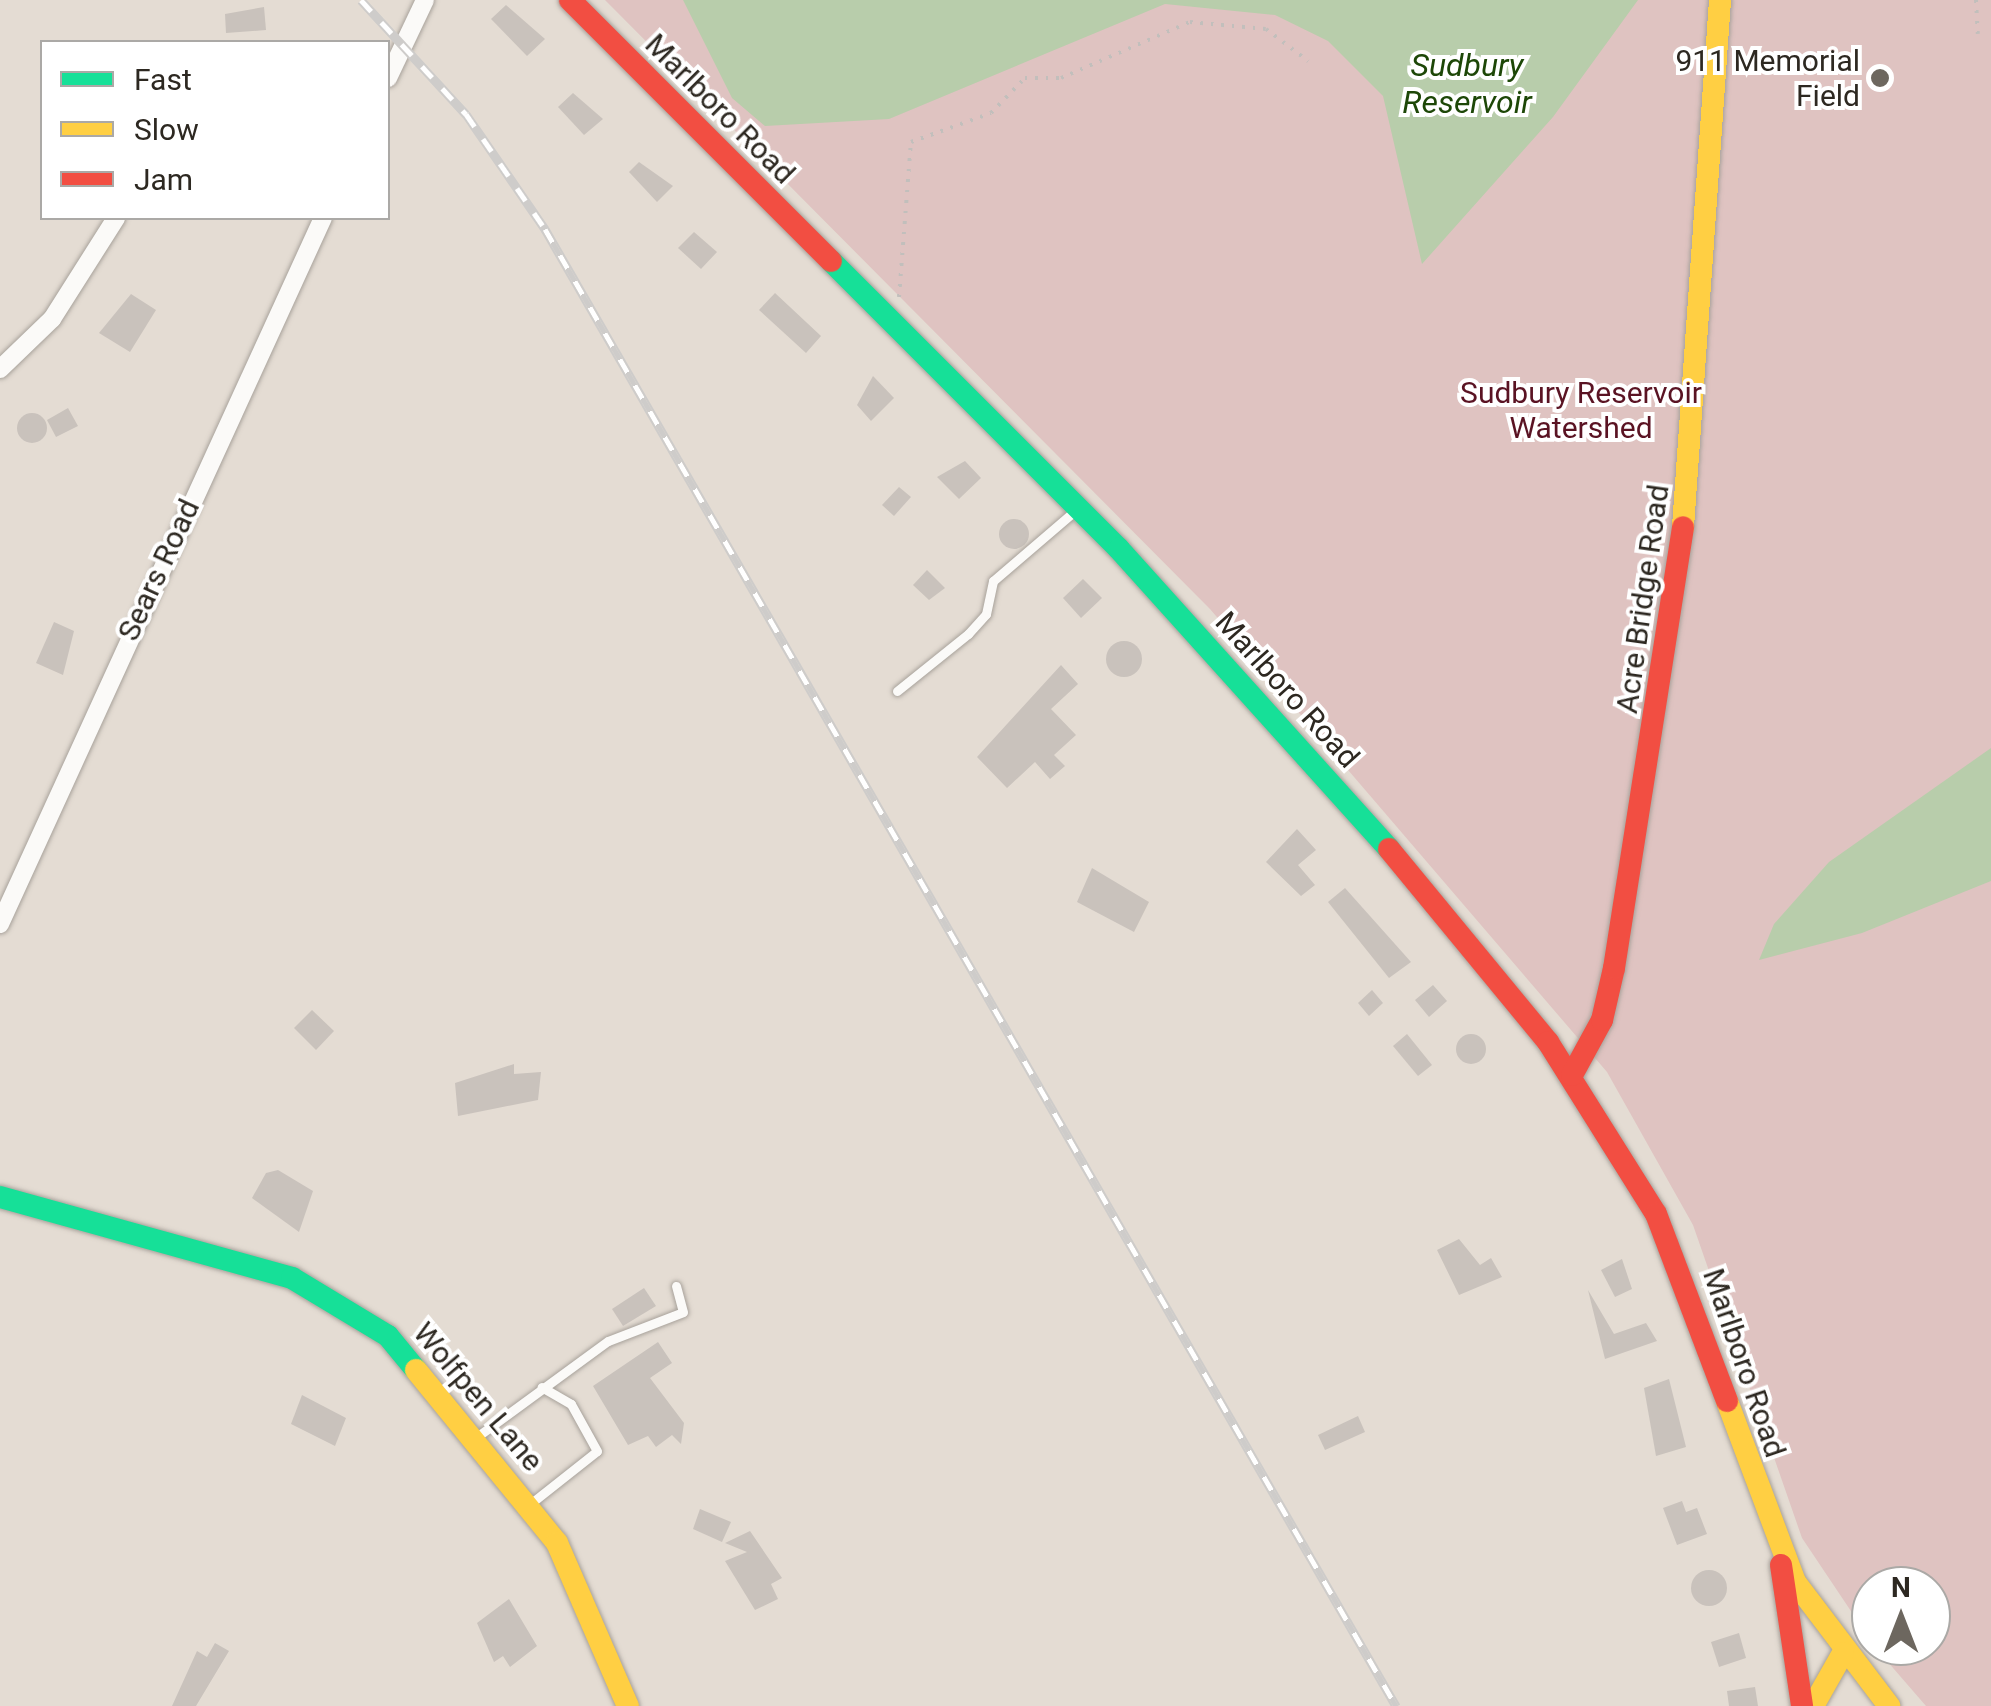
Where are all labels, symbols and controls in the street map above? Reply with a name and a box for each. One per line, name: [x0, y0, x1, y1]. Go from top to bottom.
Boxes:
street label: Marlboro Road: [638, 27, 802, 191]
legend: [40, 40, 390, 220]
place label: 911 Memorial Field: [1675, 43, 1860, 114]
water label: Sudbury Reservoir: [1402, 47, 1532, 122]
text: Fast: [134, 62, 192, 97]
marker: 911 Memorial Field: [1869, 67, 1891, 89]
text: Slow: [134, 112, 199, 147]
text: Jam: [134, 162, 193, 197]
park label: Sudbury Reservoir Watershed: [1460, 375, 1702, 446]
street label: Acre Bridge Road: [1609, 482, 1677, 716]
street label: Sears Road: [111, 494, 207, 646]
street label: Marlboro Road: [1208, 605, 1366, 775]
street label: Marlboro Road: [1695, 1264, 1793, 1462]
street label: Wolfpen Lane: [405, 1315, 551, 1479]
north arrow: [1851, 1566, 1951, 1666]
text: N: [1891, 1571, 1911, 1604]

